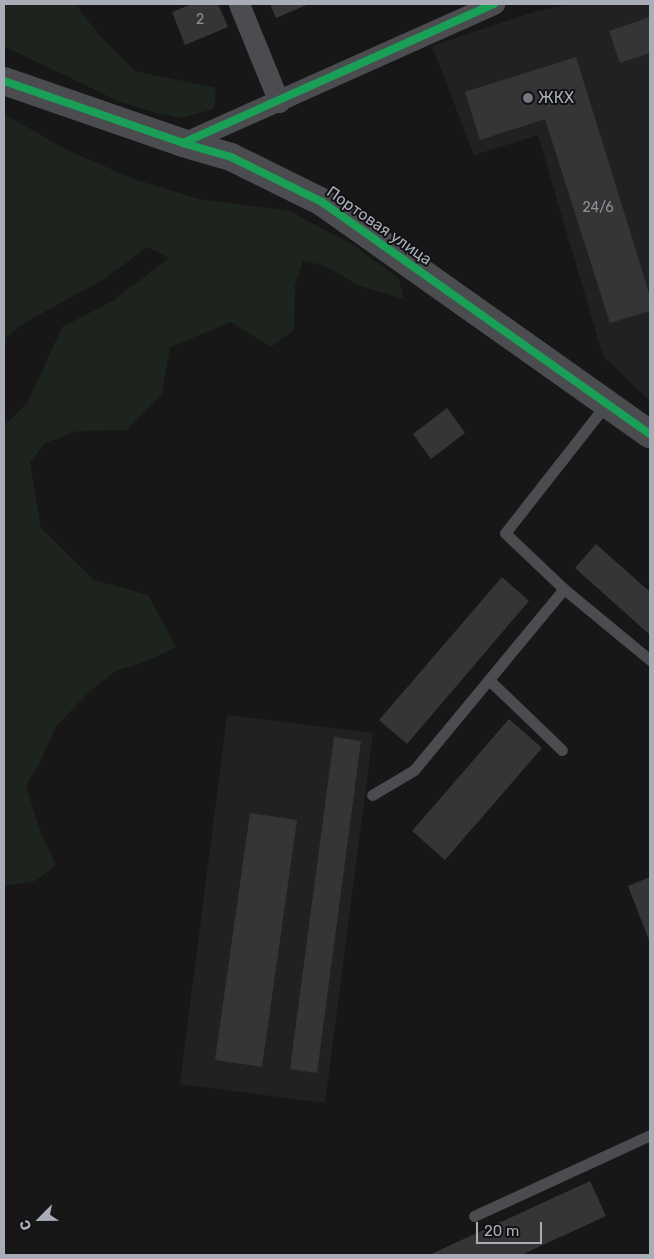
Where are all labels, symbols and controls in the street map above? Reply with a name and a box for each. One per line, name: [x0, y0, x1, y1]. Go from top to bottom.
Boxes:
house number: 2: [196, 12, 204, 28]
place label: ЖКХ: [538, 88, 574, 108]
marker: ЖКХ: [522, 92, 534, 104]
street label: Портовая улица: [323, 183, 435, 269]
house number: 24/6: [582, 200, 614, 216]
north arrow: [15, 1194, 65, 1244]
scale bar: [479, 1212, 545, 1244]
text: С: [16, 1217, 35, 1233]
text: 20 m: [484, 1222, 519, 1240]

